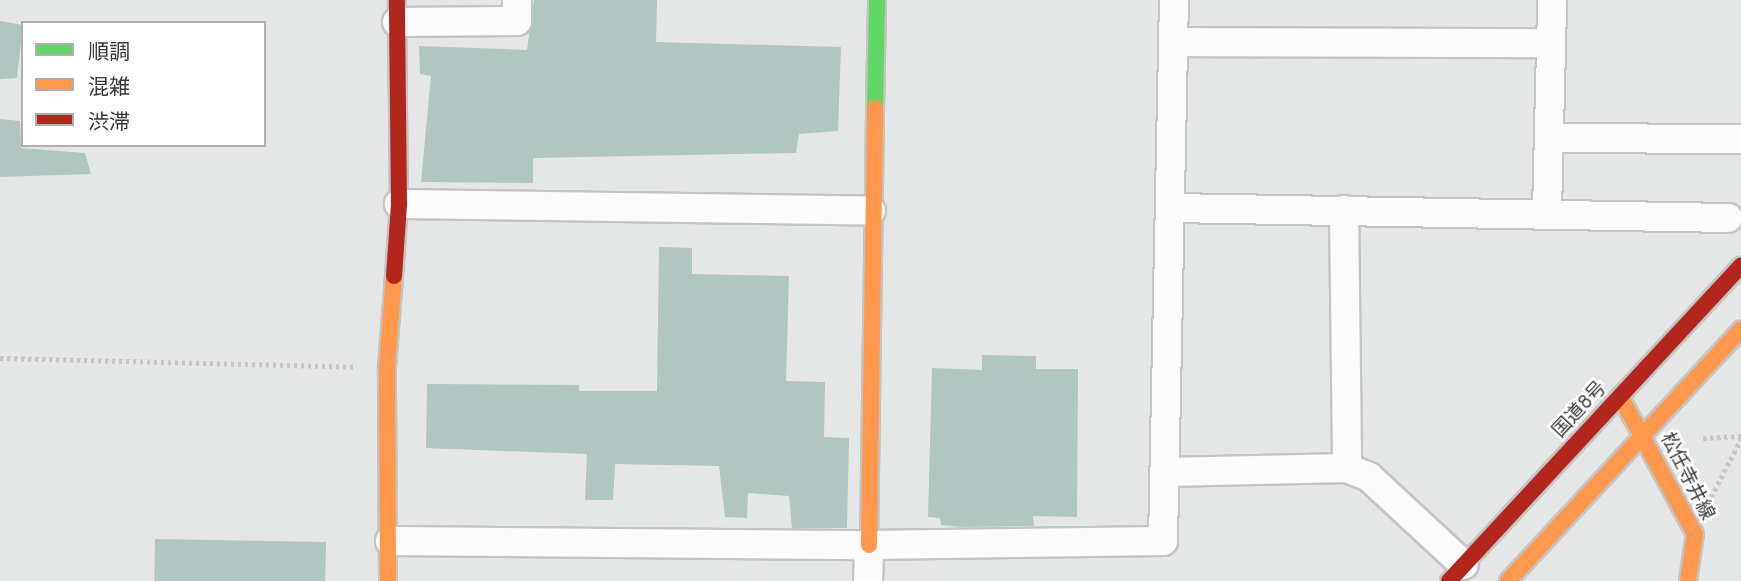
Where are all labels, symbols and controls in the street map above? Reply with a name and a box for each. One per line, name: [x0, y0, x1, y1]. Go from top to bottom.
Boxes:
legend: [21, 21, 266, 147]
text: 順調: [88, 37, 130, 65]
text: 混雑: [88, 72, 130, 100]
text: 渋滞: [88, 107, 130, 135]
street label: 国道8号: [1547, 376, 1611, 442]
street label: 松任寺井線: [1656, 429, 1720, 523]

